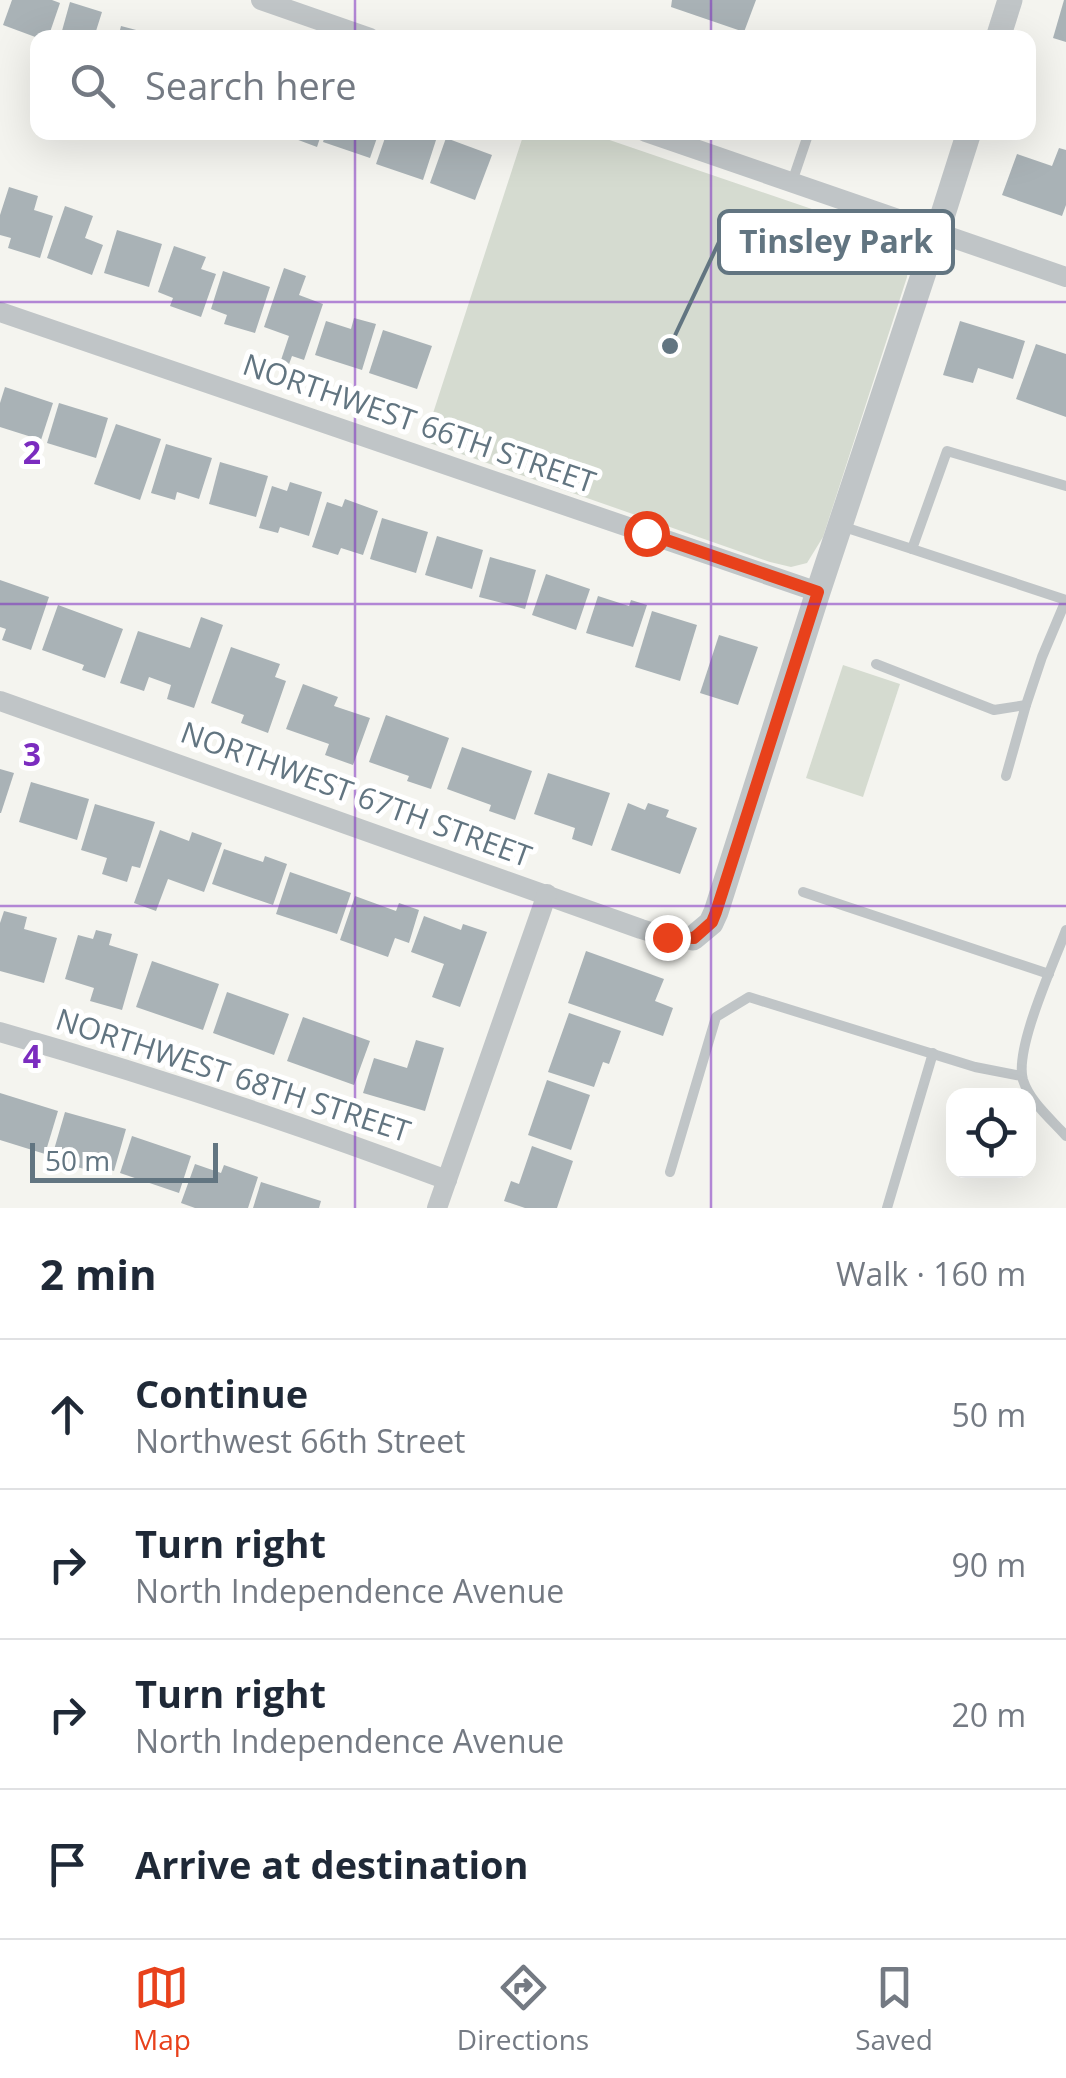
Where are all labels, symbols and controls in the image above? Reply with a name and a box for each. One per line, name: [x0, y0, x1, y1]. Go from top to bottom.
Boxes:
search box: [30, 30, 1036, 140]
icon: search: [65, 58, 120, 113]
text: Search here: [145, 59, 357, 111]
callout: Tinsley Park: [719, 211, 953, 273]
text: Tinsley Park: [739, 219, 933, 262]
street label: NORTHWEST 66TH STREET: [238, 343, 602, 502]
text: 2: [23, 430, 41, 473]
route start: [624, 511, 670, 557]
street label: NORTHWEST 67TH STREET: [176, 711, 538, 876]
text: 3: [23, 732, 41, 775]
route end: [645, 915, 691, 961]
street label: NORTHWEST 68TH STREET: [51, 998, 416, 1151]
text: 4: [23, 1034, 41, 1077]
map controls: [946, 1088, 1036, 1178]
button: locate: [946, 1088, 1036, 1178]
scale bar: [30, 1138, 218, 1182]
text: 50 m: [45, 1141, 110, 1179]
text: 2 min: [40, 1245, 157, 1302]
text: Walk · 160 m: [836, 1252, 1026, 1295]
text: Continue: [135, 1367, 308, 1419]
icon: ahead: [40, 1387, 95, 1442]
text: 50 m: [951, 1393, 1026, 1436]
text: Northwest 66th Street: [135, 1419, 466, 1462]
text: Turn right: [135, 1517, 326, 1569]
icon: right: [40, 1537, 95, 1592]
text: 90 m: [951, 1543, 1026, 1586]
text: North Independence Avenue: [135, 1569, 564, 1612]
text: Turn right: [135, 1667, 326, 1719]
icon: right: [40, 1687, 95, 1742]
text: 20 m: [951, 1693, 1026, 1736]
text: North Independence Avenue: [135, 1719, 564, 1762]
icon: arrive: [40, 1837, 95, 1892]
text: Arrive at destination: [135, 1838, 529, 1890]
tab: Map: [133, 1960, 191, 2058]
tab: Directions: [457, 1960, 589, 2058]
tab: Saved: [855, 1960, 933, 2058]

